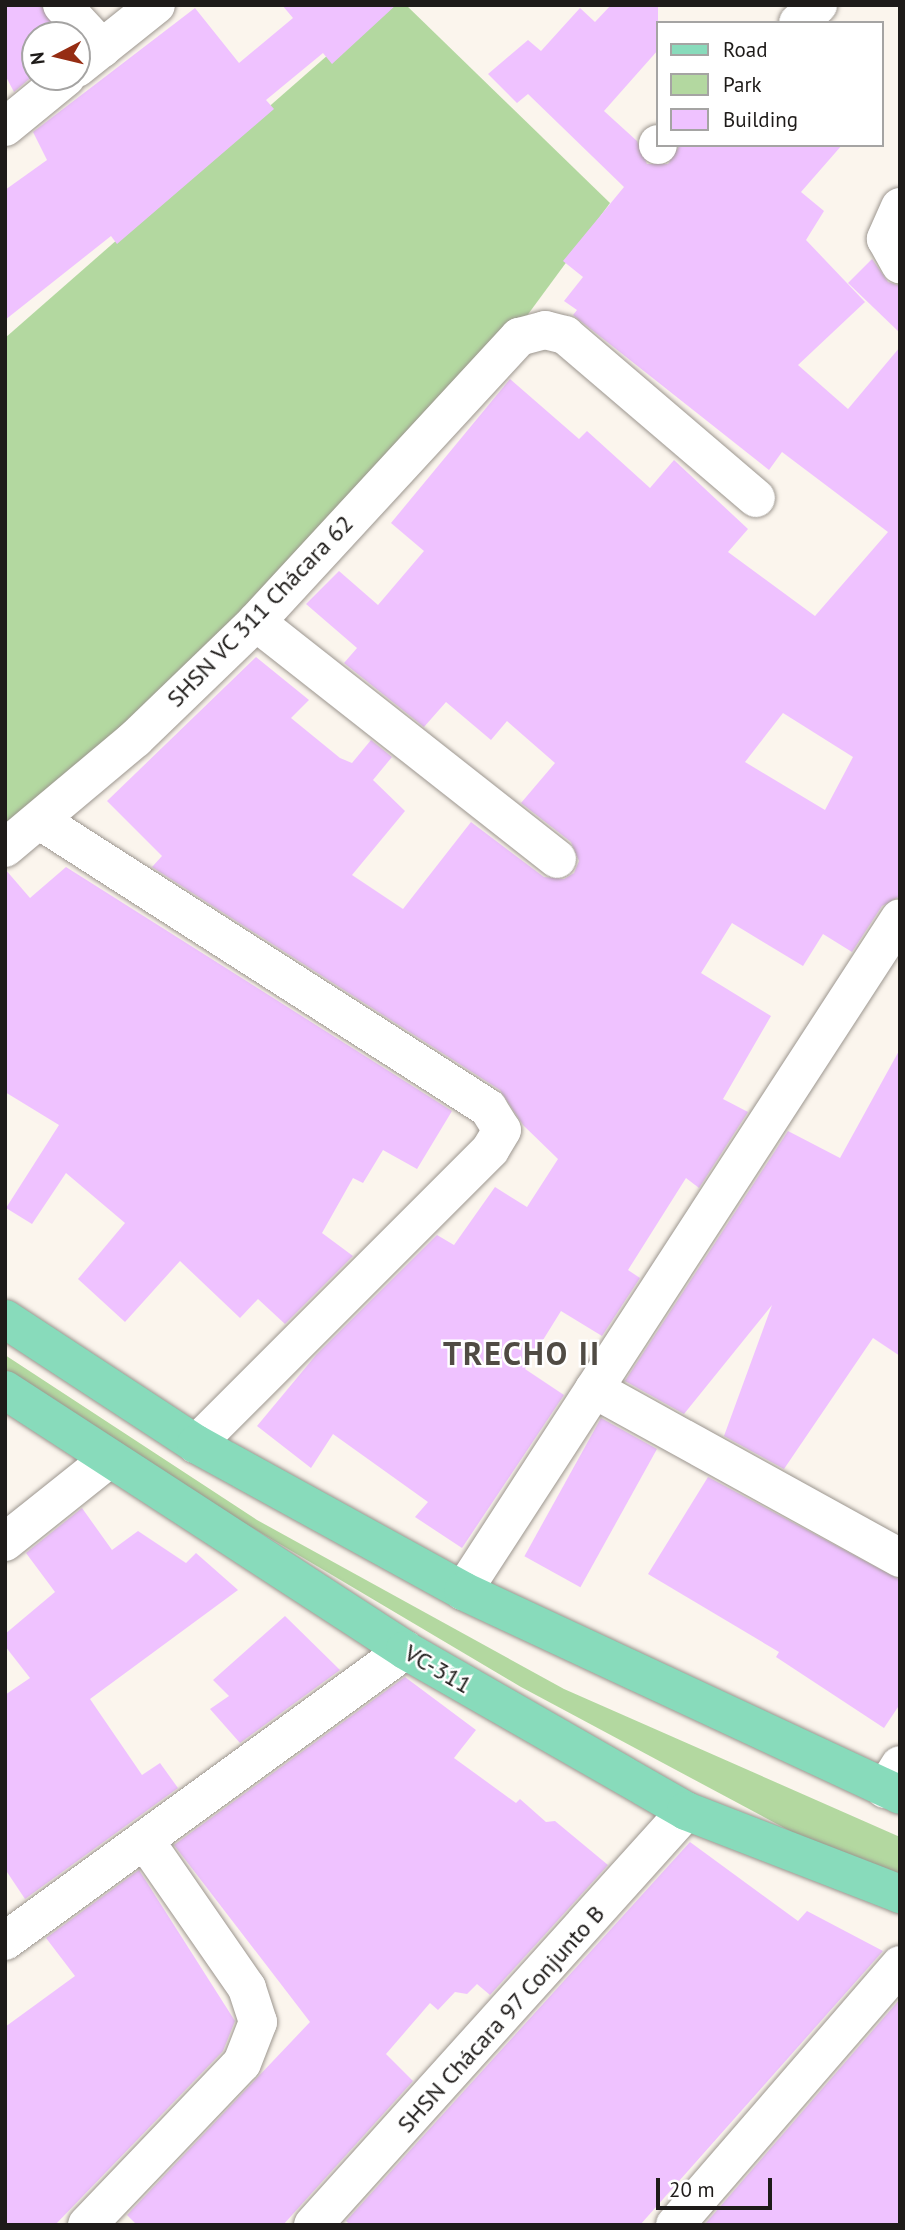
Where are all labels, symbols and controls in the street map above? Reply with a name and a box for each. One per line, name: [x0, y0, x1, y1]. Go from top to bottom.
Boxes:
north arrow: [21, 21, 91, 91]
legend: [656, 21, 884, 147]
text: Road: [723, 36, 767, 63]
text: N: [24, 51, 50, 66]
text: Park: [723, 71, 762, 98]
text: Building: [723, 106, 798, 133]
street label: SHSN VC 311 Chácara 62: [160, 509, 360, 713]
district label: TRECHO II: [444, 1334, 600, 1372]
street label: VC-311: [399, 1638, 477, 1700]
street label: SHSN Chácara 97 Conjunto B: [391, 1899, 611, 2139]
scale bar: [660, 2164, 776, 2208]
text: 20 m: [669, 2176, 715, 2203]

